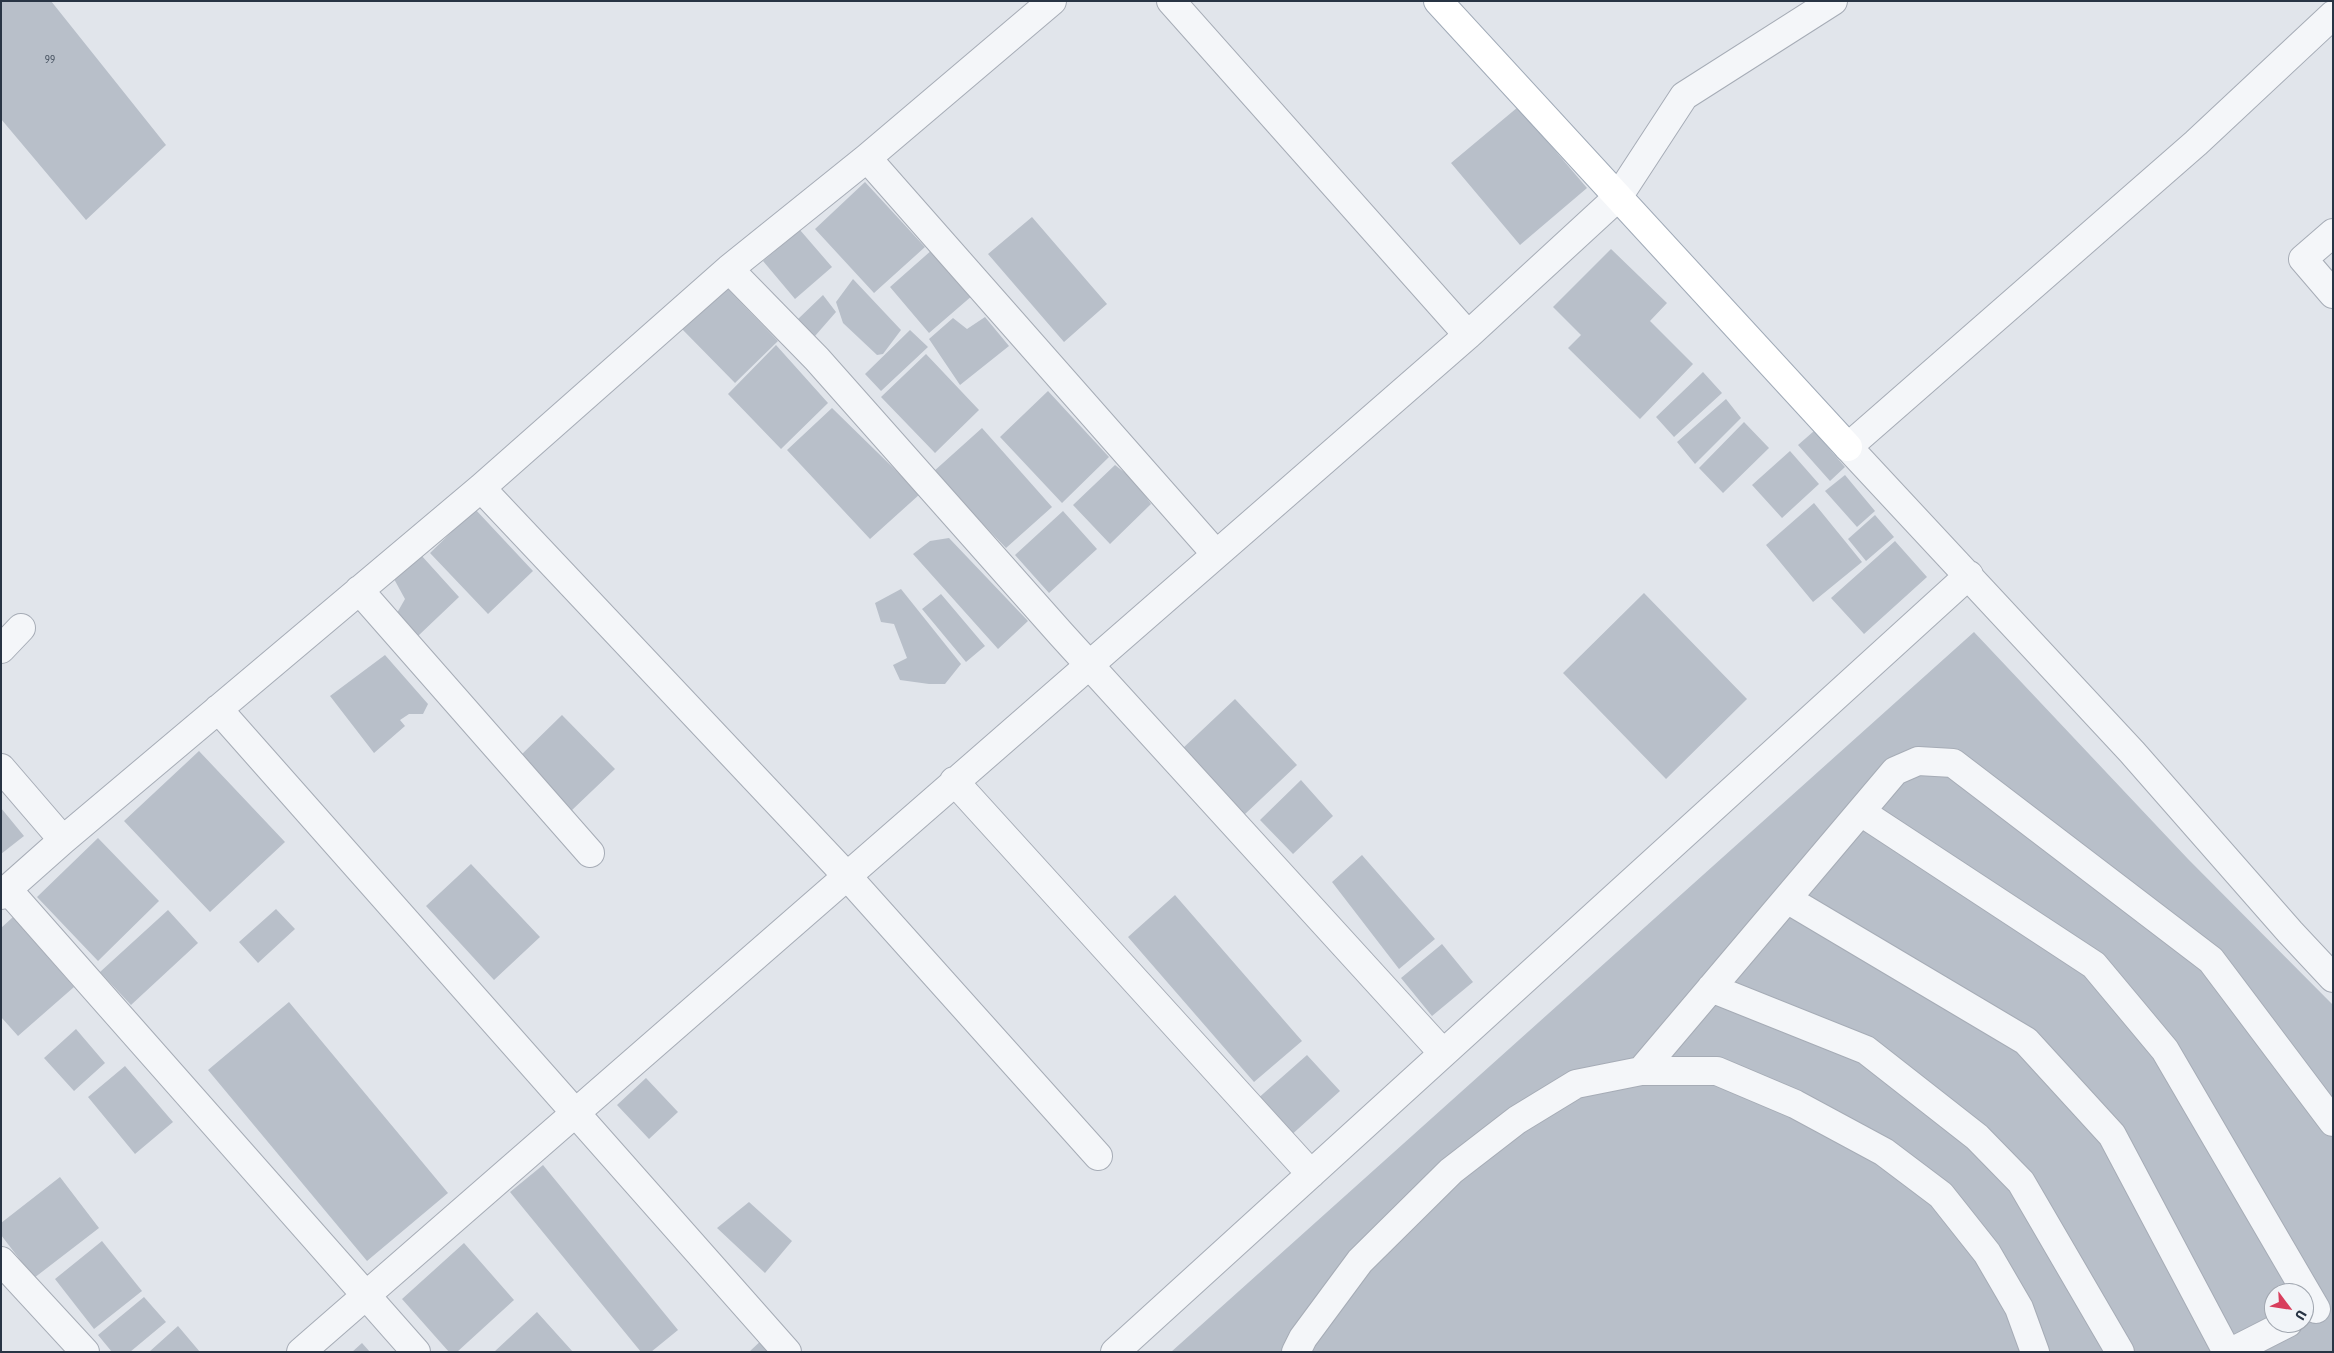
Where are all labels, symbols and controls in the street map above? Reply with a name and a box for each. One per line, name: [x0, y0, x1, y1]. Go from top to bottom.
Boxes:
house number: 99: [45, 53, 55, 67]
north arrow: [2264, 1283, 2314, 1333]
text: U: [2292, 1308, 2310, 1323]

